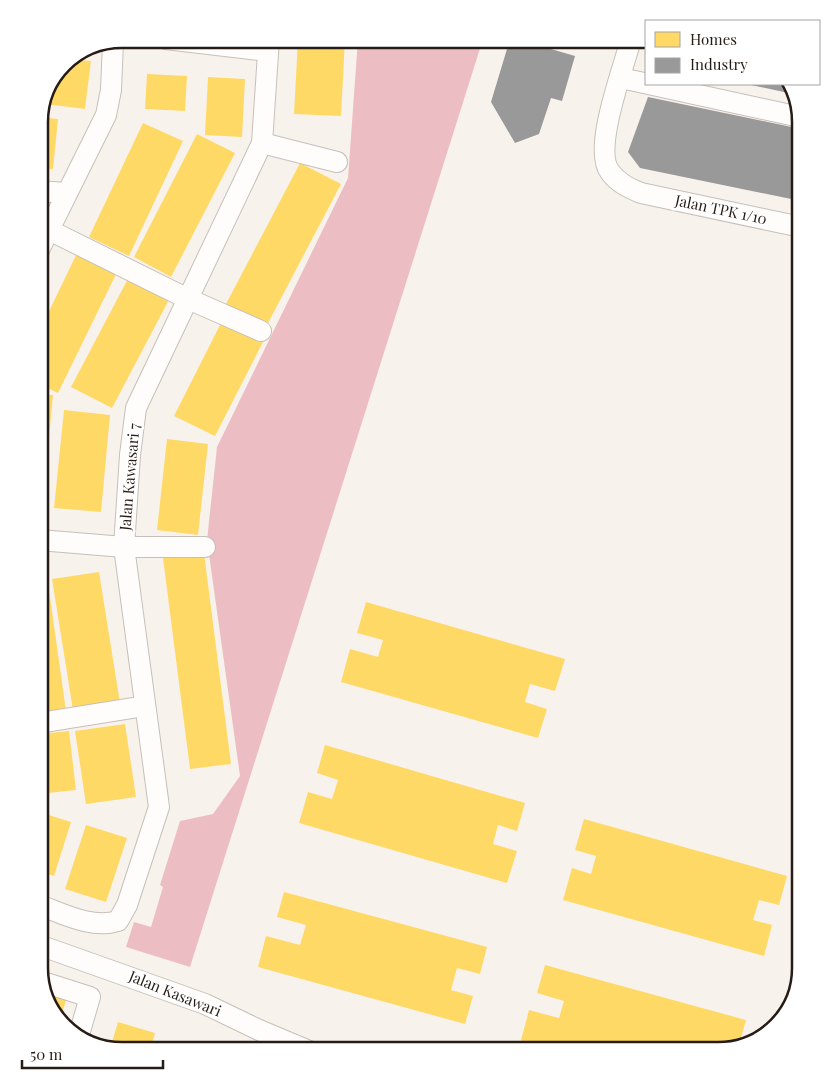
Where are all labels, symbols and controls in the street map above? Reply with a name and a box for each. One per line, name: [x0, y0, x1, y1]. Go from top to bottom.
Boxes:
legend: [645, 20, 820, 85]
text: Homes: [690, 29, 737, 49]
text: Industry: [690, 54, 748, 74]
street label: Jalan TPK 1/10: [672, 189, 769, 229]
street label: Jalan Kawasari 7: [114, 422, 144, 532]
street label: Jalan Kasawari: [125, 965, 225, 1021]
scale bar: [22, 1038, 164, 1070]
text: 50 m: [30, 1044, 63, 1064]

